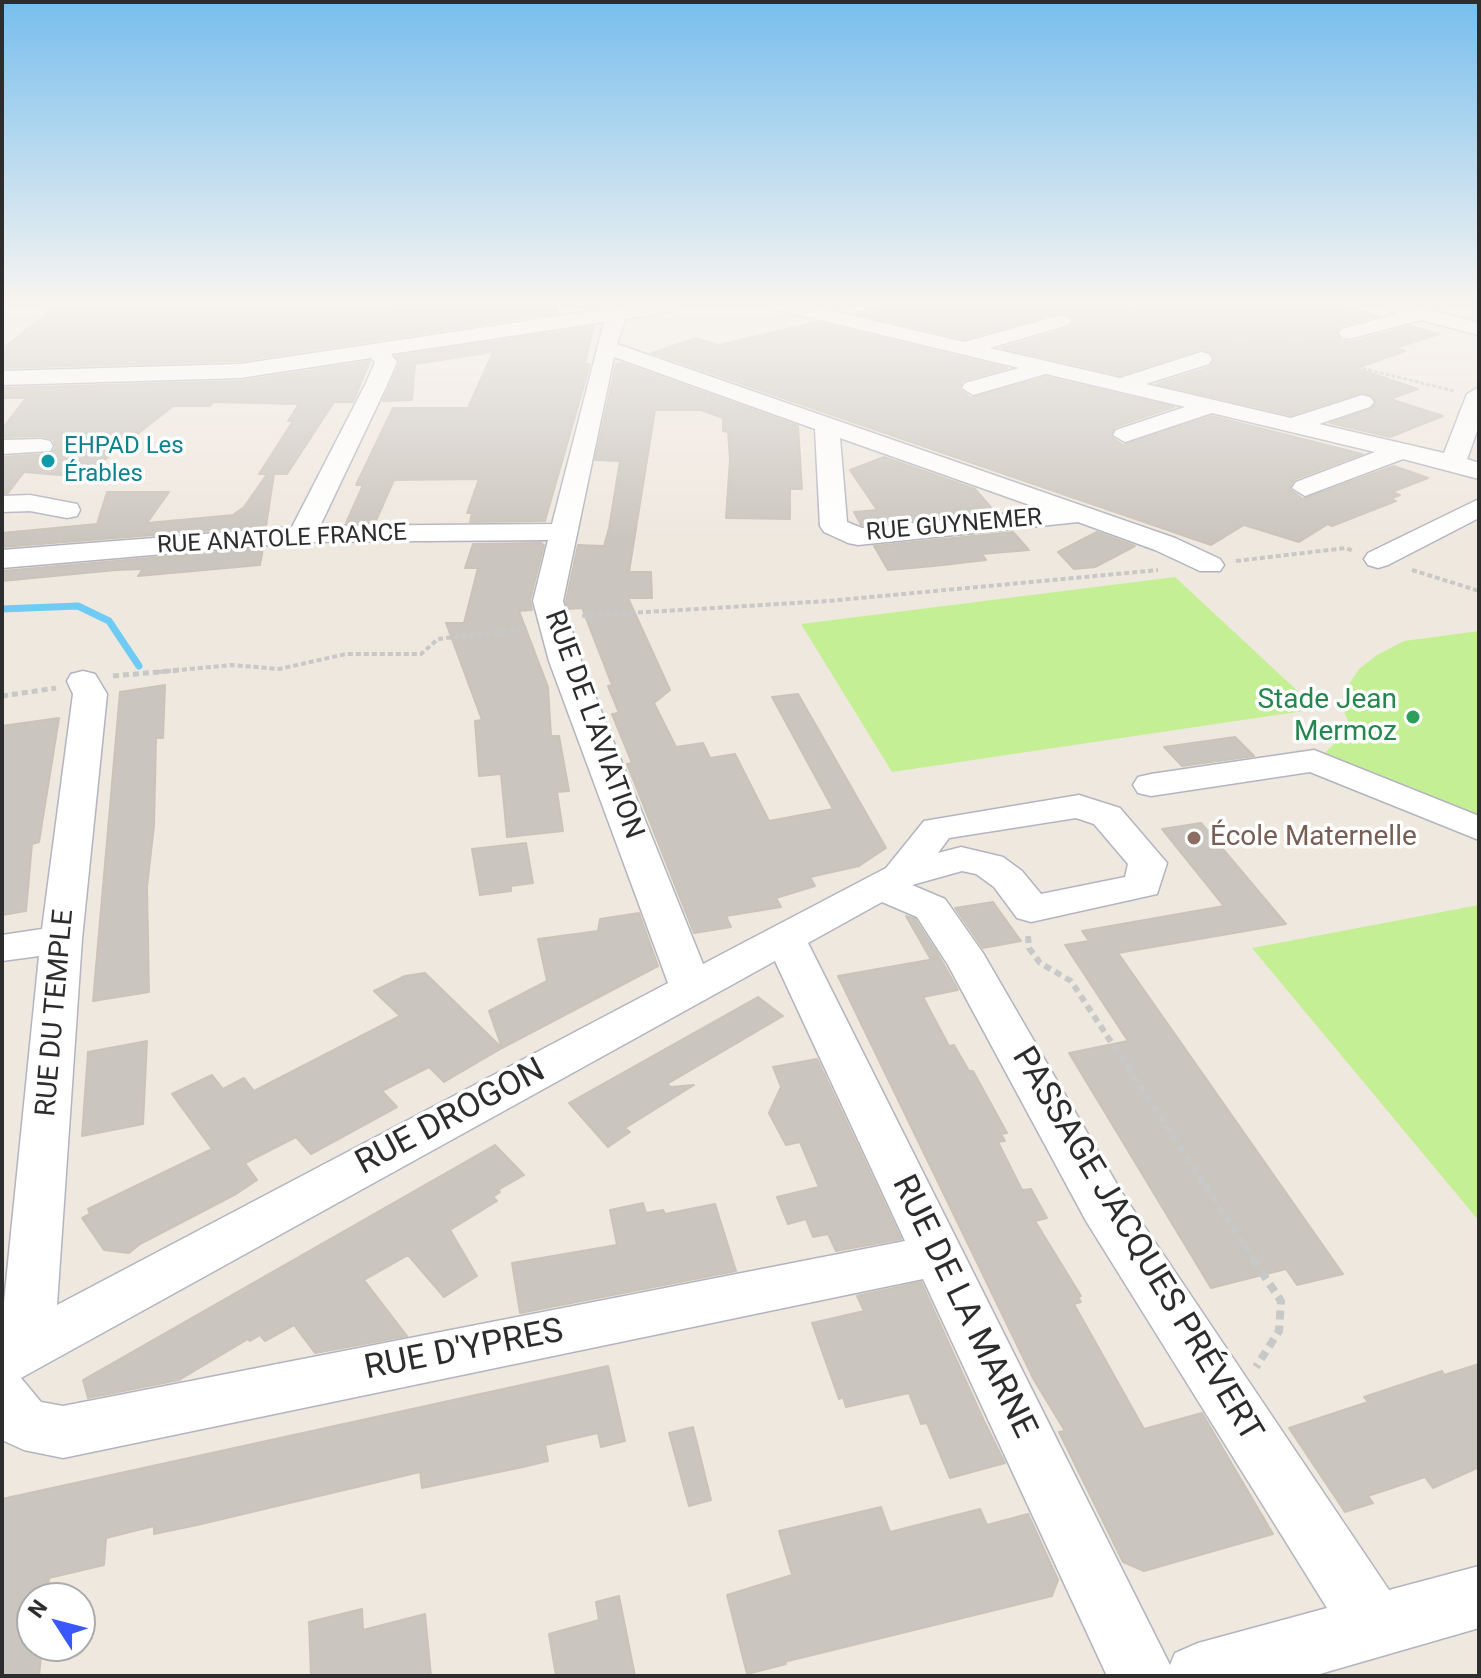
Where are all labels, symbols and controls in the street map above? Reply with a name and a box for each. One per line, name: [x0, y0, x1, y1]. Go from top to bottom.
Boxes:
place label: EHPAD Les Érables: [64, 433, 184, 489]
marker: EHPAD Les Érables: [39, 452, 57, 470]
street label: RUE GUYNEMER: [865, 504, 1043, 548]
street label: RUE ANATOLE FRANCE: [156, 519, 408, 561]
street label: RUE DE L'AVIATION: [536, 606, 650, 844]
place label: Stade Jean Mermoz: [1257, 684, 1397, 750]
marker: Stade Jean Mermoz: [1404, 708, 1422, 726]
place label: École Maternelle: [1210, 821, 1417, 855]
marker: École Maternelle: [1185, 829, 1203, 847]
street label: RUE DU TEMPLE: [30, 908, 82, 1118]
street label: PASSAGE JACQUES PRÉVERT: [1002, 1040, 1270, 1450]
street label: RUE DROGON: [350, 1051, 552, 1185]
street label: RUE DE LA MARNE: [882, 1169, 1044, 1445]
street label: RUE D'YPRES: [361, 1312, 567, 1390]
north arrow: [16, 1582, 96, 1662]
text: N: [23, 1595, 52, 1622]

